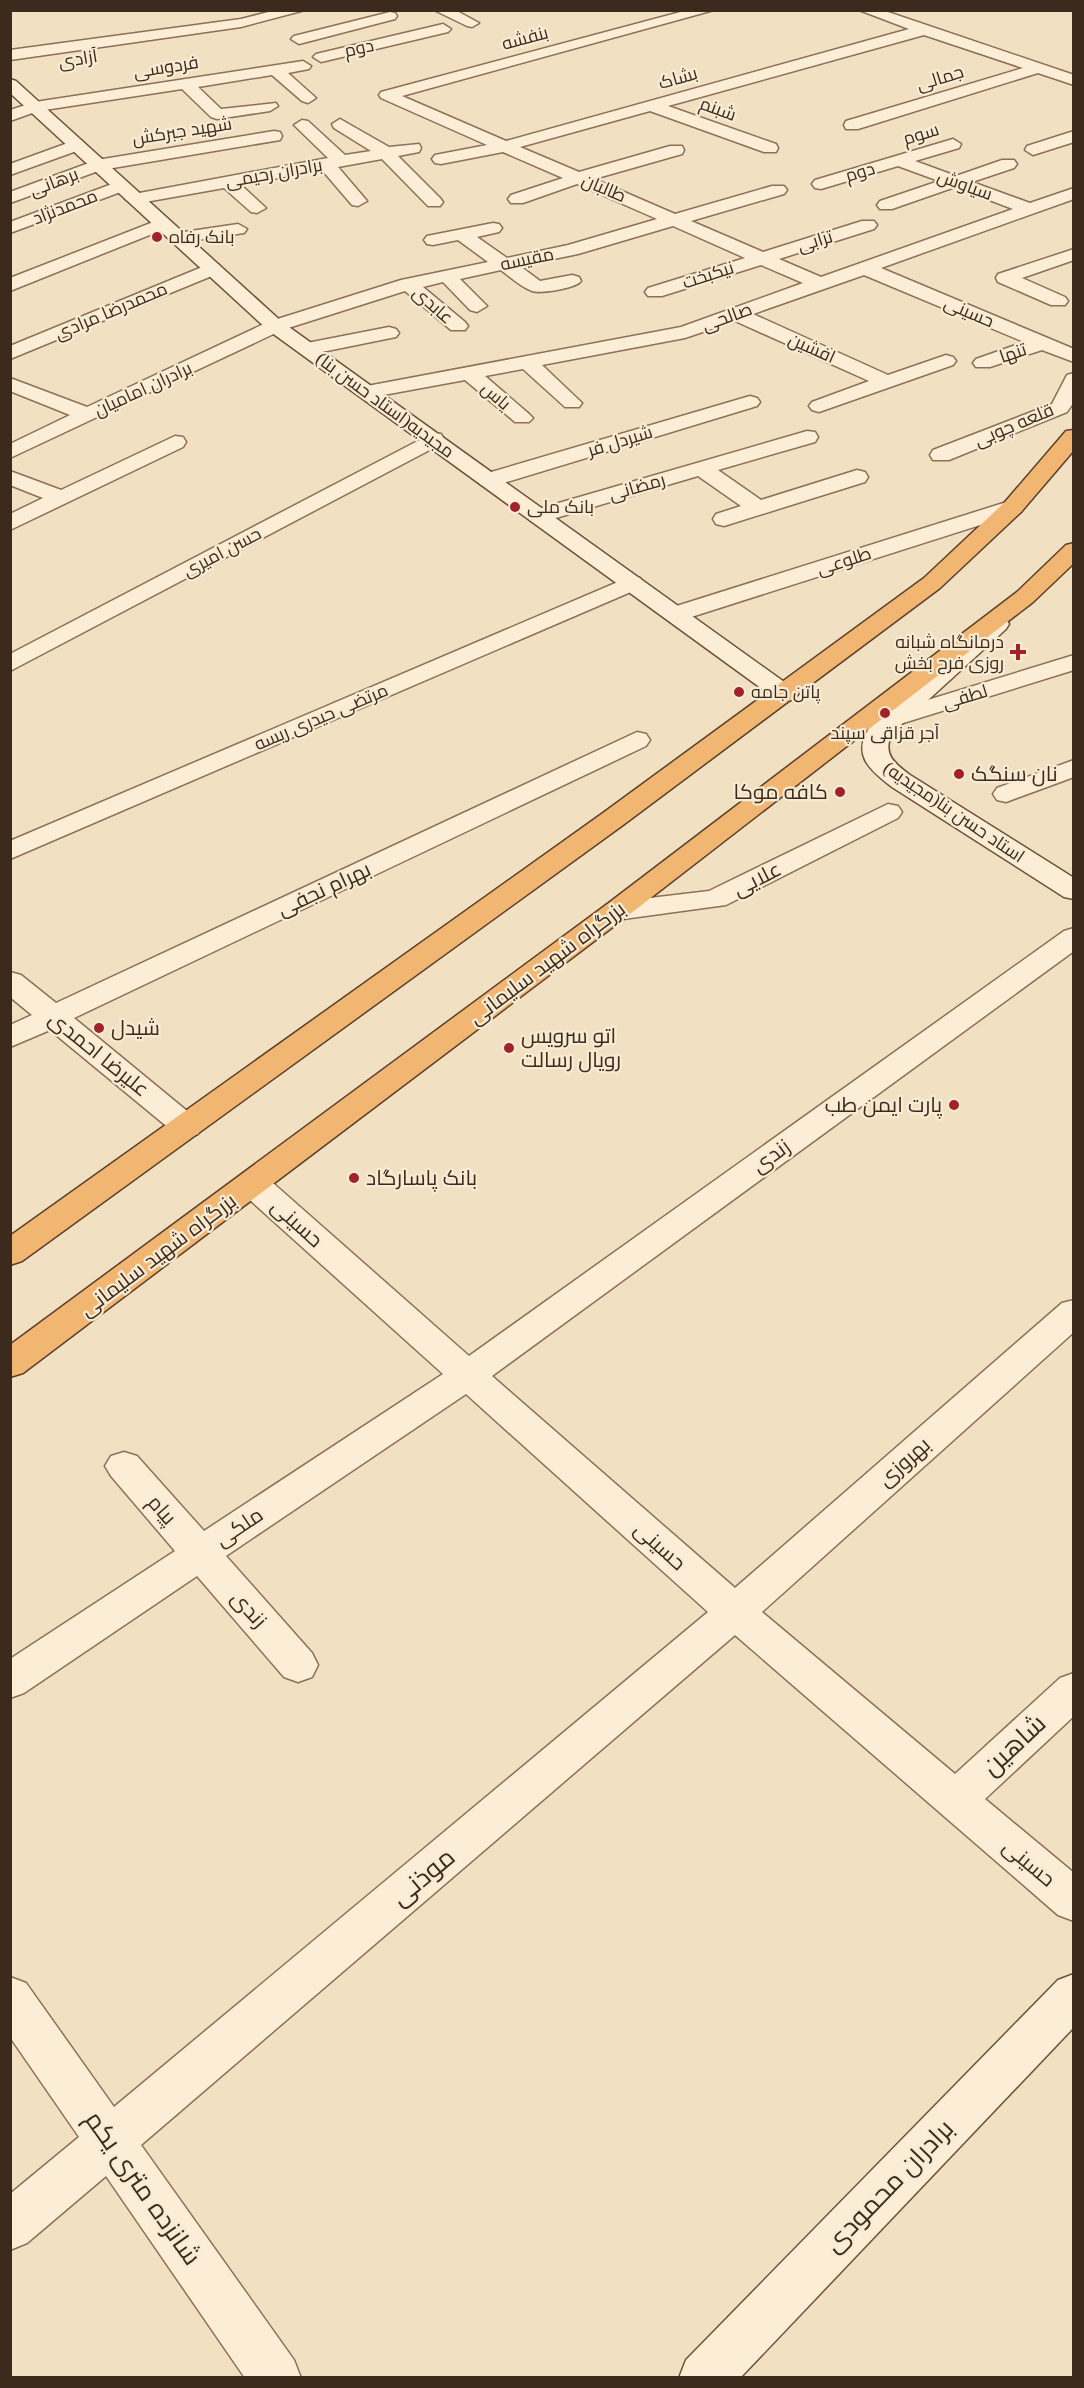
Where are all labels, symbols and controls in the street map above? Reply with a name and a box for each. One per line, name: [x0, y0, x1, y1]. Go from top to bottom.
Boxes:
street label: بنفشه: [499, 22, 551, 54]
street label: دوم: [342, 35, 376, 63]
street label: آزادی: [57, 46, 99, 73]
street label: فردوسی: [132, 52, 200, 83]
street label: جمالی: [914, 61, 966, 96]
street label: بشاک: [656, 63, 700, 93]
street label: شبنم: [696, 93, 739, 127]
street label: شهید جبرکش: [131, 113, 233, 150]
street label: سوم: [901, 119, 942, 151]
street label: برادران رحیمی: [224, 155, 324, 192]
street label: دوم: [843, 158, 878, 188]
street label: برهانی: [27, 164, 82, 201]
street label: سیاوش: [934, 166, 995, 205]
street label: طالبان: [578, 170, 629, 207]
street label: محمدنژاد: [30, 185, 101, 229]
street label: ترابی: [795, 226, 835, 257]
place label: بانک رفاه: [169, 227, 235, 248]
marker: بانک رفاه: [150, 230, 164, 244]
street label: مقیسه: [498, 244, 556, 274]
street label: نیکبخت: [680, 257, 736, 293]
street label: محمدرضا مرادی: [52, 278, 171, 345]
street label: عابدی: [408, 282, 457, 329]
street label: حسینی: [941, 293, 997, 332]
street label: صالحی: [699, 299, 755, 336]
street label: افشین: [785, 329, 839, 368]
street label: تنها: [997, 339, 1030, 368]
street label: مجیدیه(استاد حسن بنا): [312, 348, 458, 463]
street label: برادران امامیان: [91, 358, 196, 421]
street label: یاس: [477, 378, 515, 415]
street label: قلعه چوبی: [971, 399, 1057, 452]
street label: شیردل فر: [584, 422, 655, 462]
street label: رمضانی: [607, 469, 668, 506]
place label: بانک ملی: [527, 497, 594, 518]
marker: بانک ملی: [508, 500, 522, 514]
street label: حسن امیری: [180, 523, 265, 582]
street label: طلوعی: [814, 543, 874, 580]
place label: درمانگاه شبانه روزی فرح بخش: [895, 632, 1004, 675]
marker: درمانگاه شبانه روزی فرح بخش: [1009, 643, 1027, 661]
street label: مرتضی حیدری ریسه: [251, 680, 391, 755]
street label: لطفی: [940, 681, 990, 714]
place label: پاتن جامه: [751, 682, 820, 704]
marker: پاتن جامه: [732, 685, 746, 699]
marker: آجر قزاقی سپند: [878, 706, 892, 720]
place label: آجر قزاقی سپند: [831, 723, 940, 744]
street label: استاد حسن بنا(مجیدیه): [879, 757, 1028, 867]
place label: نان سنگک: [971, 762, 1058, 787]
marker: نان سنگک: [952, 767, 966, 781]
place label: کافه موکا: [734, 780, 828, 804]
marker: کافه موکا: [833, 785, 847, 799]
street label: بهرام نجفی: [274, 857, 375, 923]
street label: علایی: [729, 857, 785, 902]
street label: بزرگراه شهید سلیمانی: [464, 896, 630, 1030]
street label: علیرضا احمدی: [44, 1006, 154, 1102]
place label: شیدل: [111, 1016, 160, 1041]
marker: شیدل: [92, 1021, 106, 1035]
place label: اتو سرویس رویال رسالت: [521, 1024, 621, 1073]
marker: اتو سرویس رویال رسالت: [502, 1041, 516, 1055]
place label: پارت ایمن طب: [825, 1093, 942, 1119]
marker: پارت ایمن طب: [947, 1098, 961, 1112]
street label: زندی: [747, 1134, 795, 1179]
place label: بانک پاسارگاد: [366, 1166, 477, 1192]
marker: بانک پاسارگاد: [347, 1171, 361, 1185]
street label: بزرگراه شهید سلیمانی: [75, 1188, 241, 1322]
street label: حسینی: [266, 1194, 328, 1253]
street label: بهروزی: [873, 1432, 936, 1492]
street label: پیام: [141, 1490, 182, 1531]
street label: ملکی: [211, 1502, 268, 1552]
street label: حسینی: [629, 1517, 691, 1576]
street label: زندی: [226, 1586, 272, 1633]
street label: شاهین: [976, 1709, 1052, 1782]
street label: حسینی: [997, 1834, 1060, 1892]
street label: موذنی: [385, 1842, 461, 1913]
street label: شانزده متری یکم: [77, 2105, 207, 2272]
street label: برادران محمودی: [819, 2114, 959, 2258]

